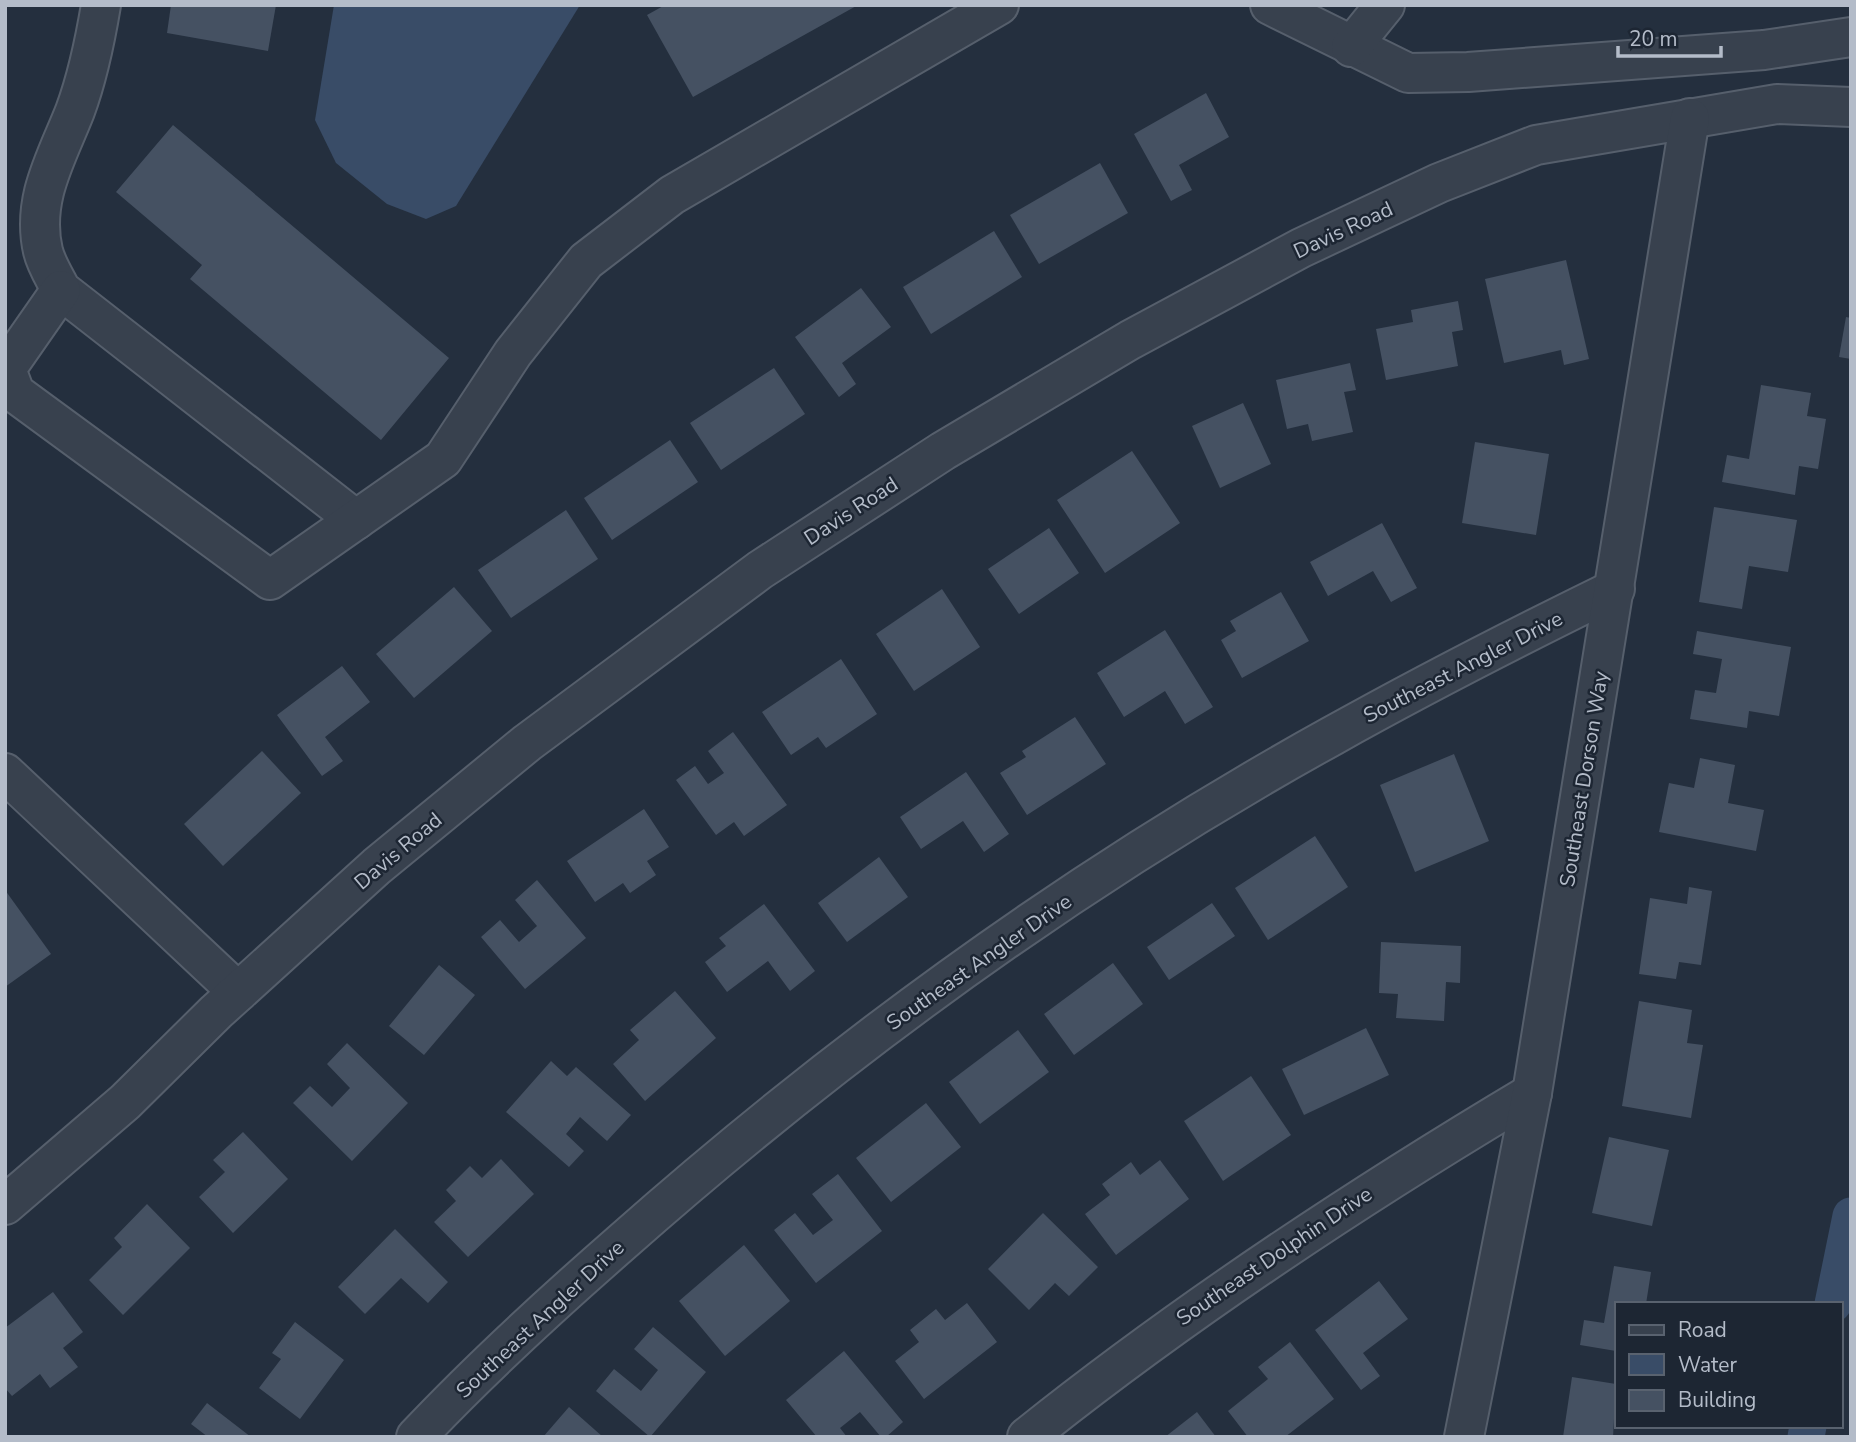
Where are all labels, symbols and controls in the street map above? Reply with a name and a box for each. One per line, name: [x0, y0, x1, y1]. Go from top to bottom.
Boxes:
scale bar: [1618, 14, 1721, 58]
text: 20 m: [1629, 25, 1678, 53]
street label: Davis Road: [1289, 195, 1397, 265]
street label: Davis Road: [799, 470, 903, 552]
street label: Southeast Angler Drive: [1359, 605, 1567, 729]
street label: Southeast Dorson Way: [1553, 669, 1615, 889]
street label: Davis Road: [348, 806, 448, 896]
street label: Southeast Angler Drive: [881, 887, 1077, 1037]
street label: Southeast Dolphin Drive: [1171, 1180, 1377, 1332]
street label: Southeast Angler Drive: [450, 1234, 630, 1404]
legend: [1615, 1302, 1842, 1428]
text: Road: [1678, 1316, 1727, 1344]
text: Water: [1678, 1351, 1737, 1379]
text: Building: [1678, 1386, 1756, 1414]

